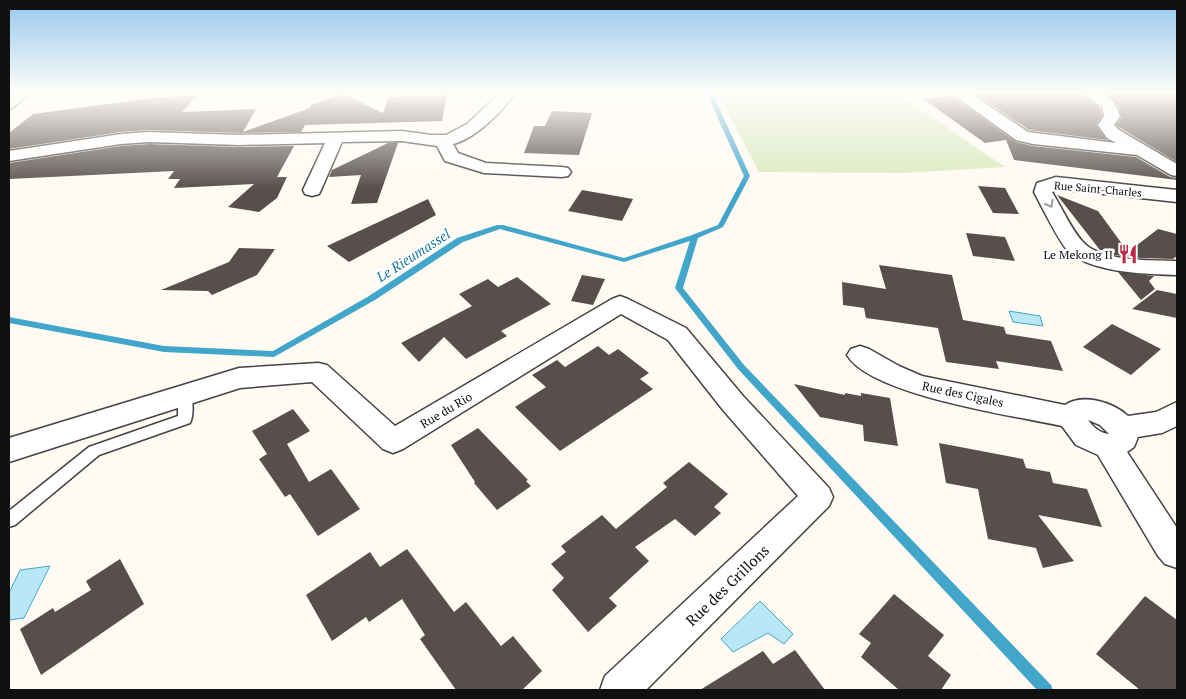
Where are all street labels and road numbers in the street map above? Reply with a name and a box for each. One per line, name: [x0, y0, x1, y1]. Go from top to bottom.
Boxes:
street label: Rue Saint-Charles: [1054, 178, 1143, 200]
street label: Rue des Cigales: [921, 378, 1005, 410]
street label: Rue du Rio: [417, 388, 475, 431]
street label: Rue des Grillons: [681, 540, 773, 630]

